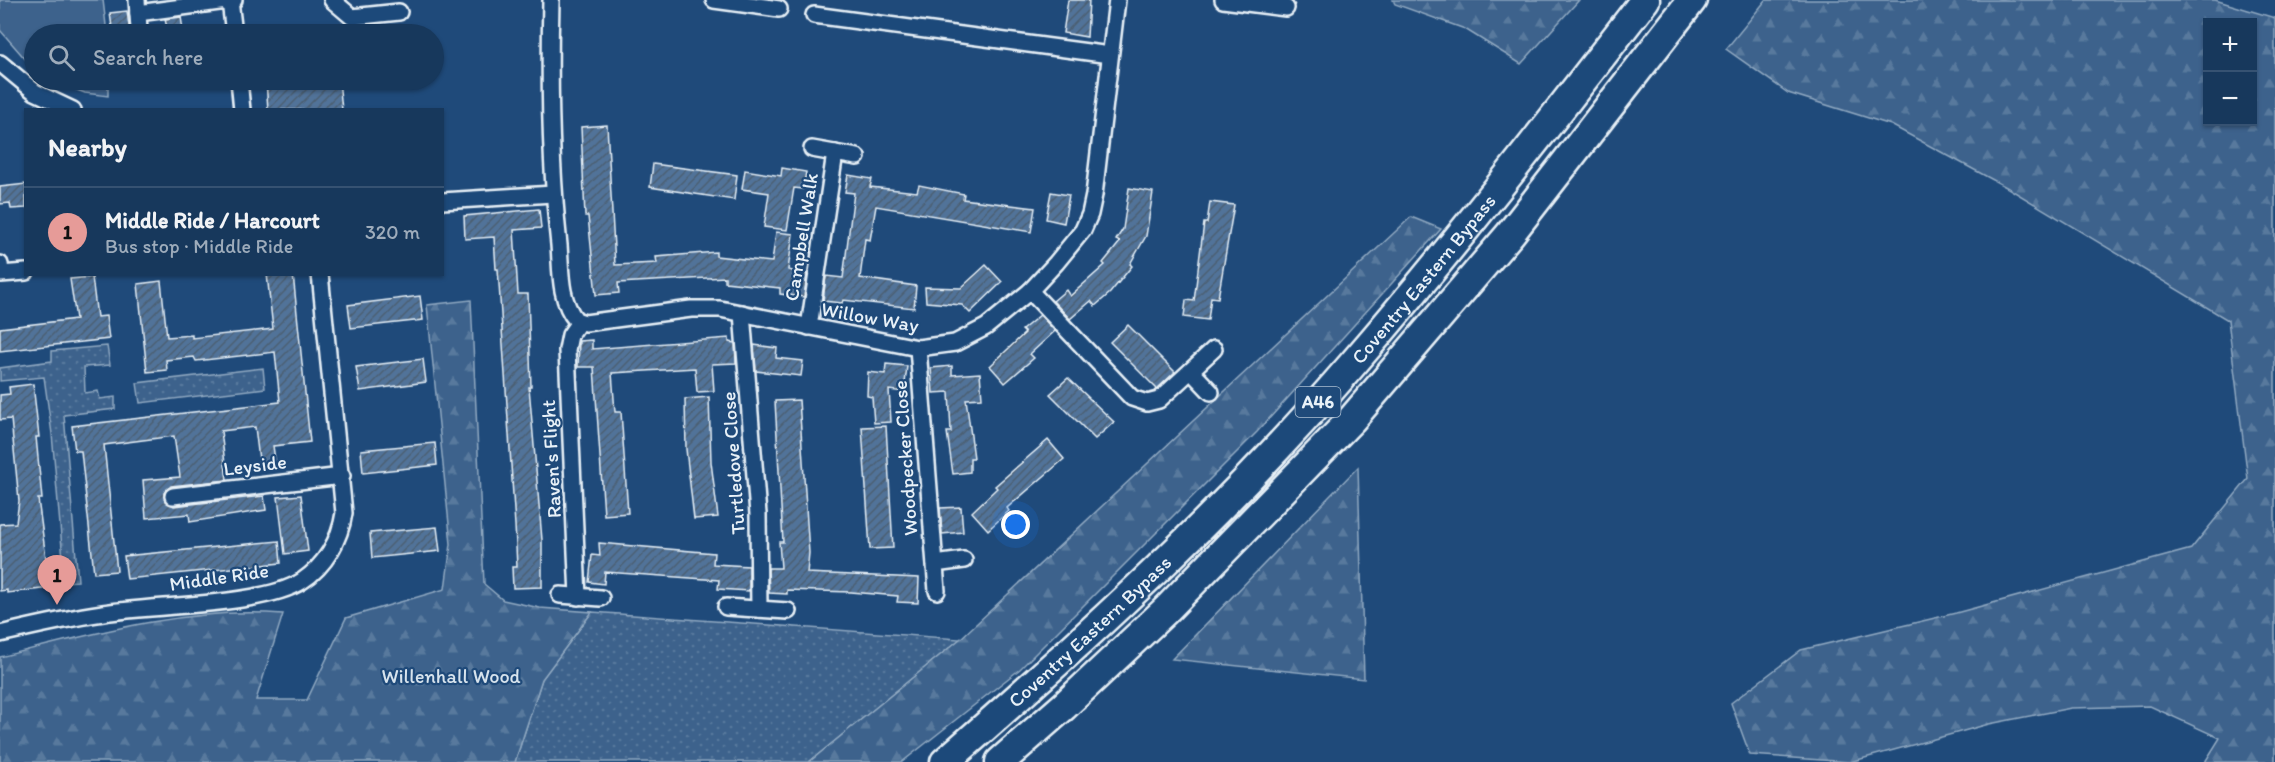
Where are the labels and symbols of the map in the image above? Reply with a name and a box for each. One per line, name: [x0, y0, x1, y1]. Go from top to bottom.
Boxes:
street label: Campbell Walk: [779, 171, 823, 303]
street label: Coventry Eastern Bypass: [1346, 189, 1501, 369]
street label: Willow Way: [819, 297, 921, 337]
street label: Woodpecker Close: [888, 380, 922, 536]
road number: A46: [1296, 387, 1340, 417]
street label: Turtledove Close: [716, 391, 750, 535]
street label: Raven's Flight: [536, 399, 566, 519]
street label: Leyside: [222, 449, 288, 481]
your location: [1001, 510, 1030, 539]
street label: Coventry Eastern Bypass: [1003, 550, 1176, 713]
pin: 1: [38, 556, 76, 605]
street label: Middle Ride: [168, 558, 270, 596]
park label: Willenhall Wood: [381, 664, 521, 688]

